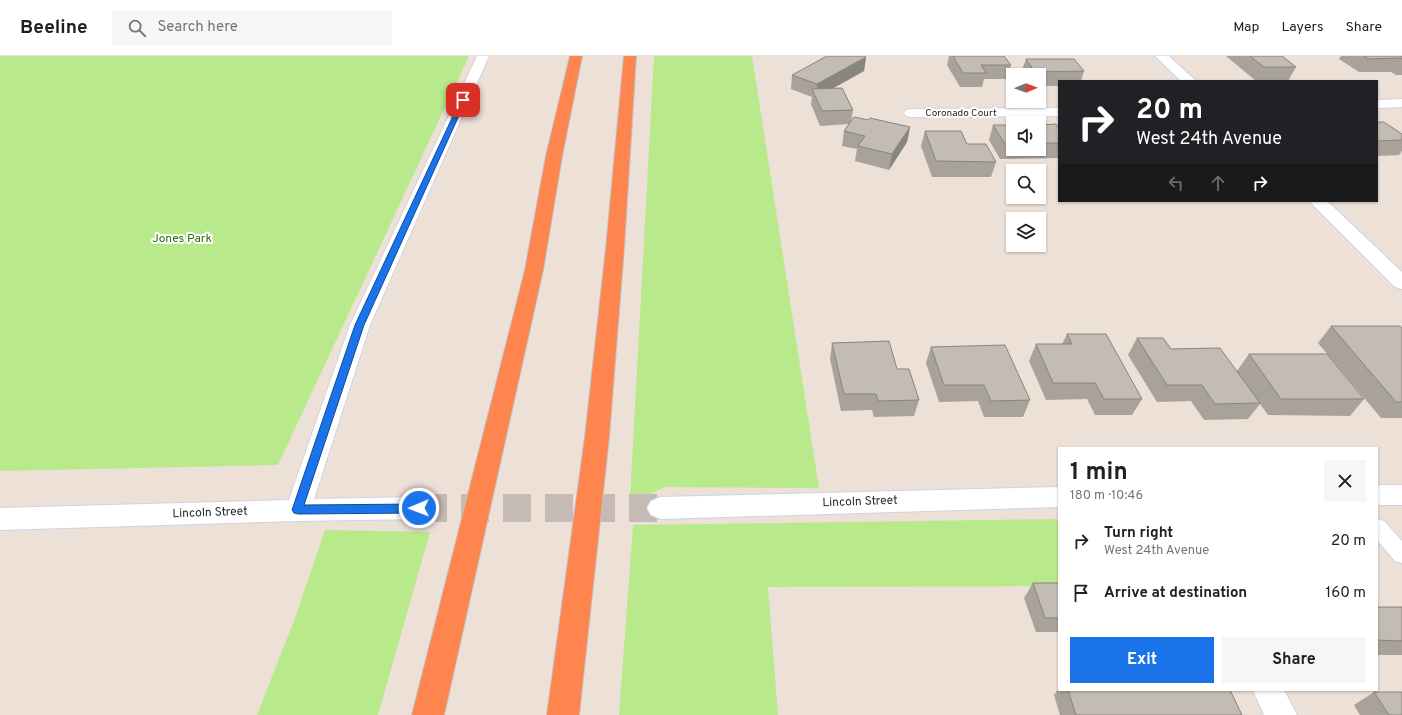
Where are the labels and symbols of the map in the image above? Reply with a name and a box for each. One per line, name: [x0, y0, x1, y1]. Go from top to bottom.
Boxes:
north arrow: [1006, 68, 1046, 108]
pin: [446, 83, 480, 117]
street label: Coronado Court: [925, 107, 997, 120]
park label: Jones Park: [152, 231, 212, 247]
position arrow: [398, 487, 440, 529]
street label: Lincoln Street: [822, 493, 898, 511]
street label: Lincoln Street: [172, 504, 248, 522]

